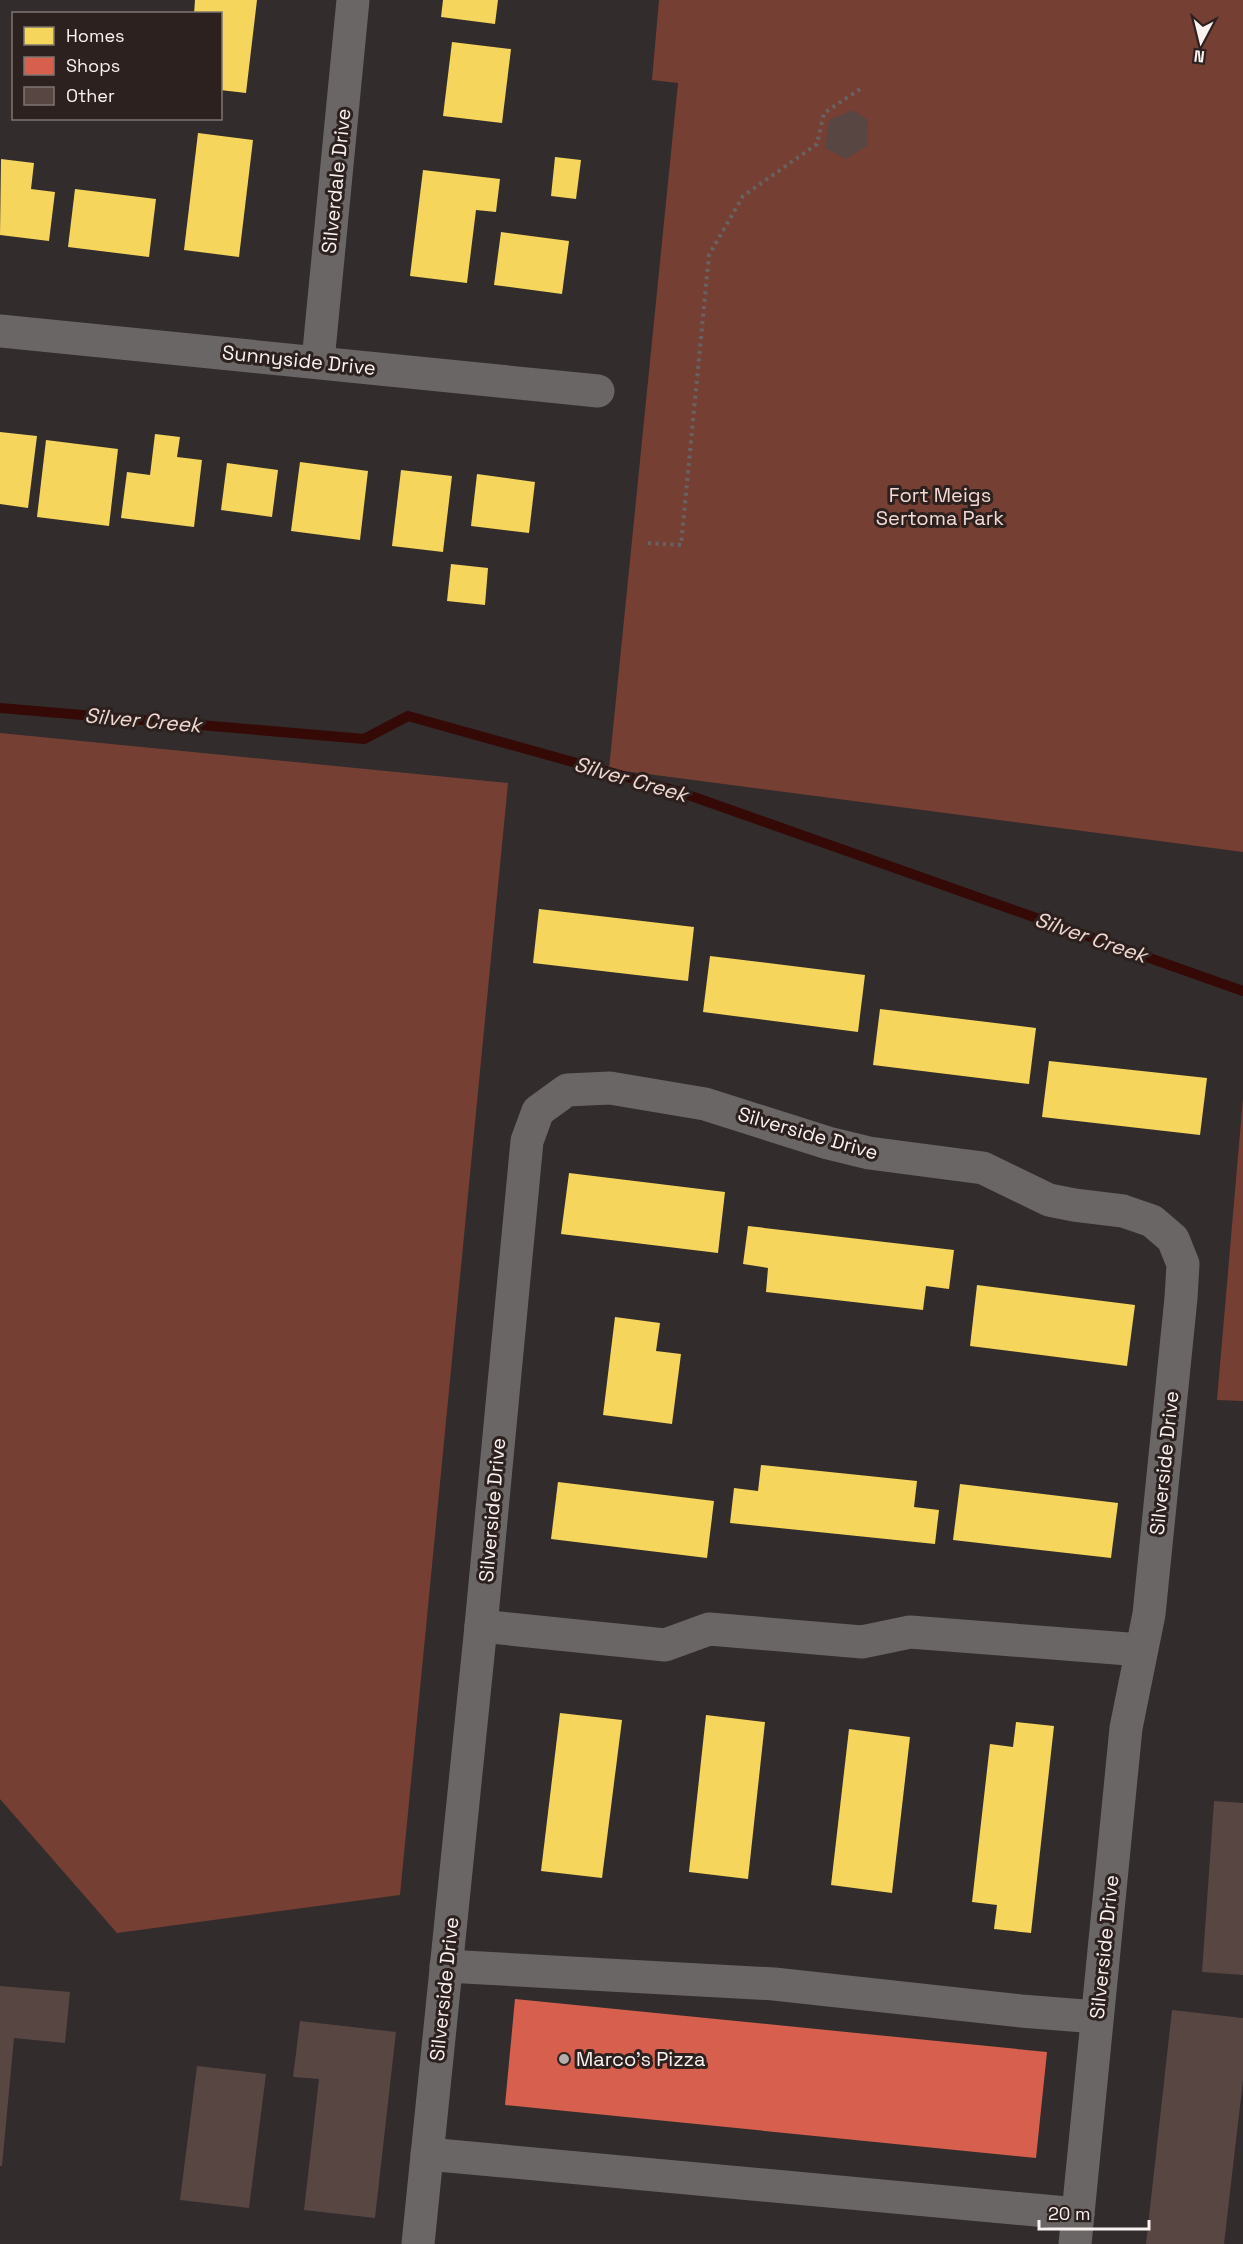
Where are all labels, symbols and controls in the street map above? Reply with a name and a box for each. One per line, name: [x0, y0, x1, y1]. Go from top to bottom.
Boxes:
legend: [12, 12, 222, 120]
north arrow: [1171, 12, 1231, 72]
text: Homes: [66, 24, 125, 47]
text: N: [1193, 45, 1206, 67]
text: Shops: [66, 54, 120, 77]
text: Other: [66, 84, 115, 107]
street label: Silverdale Drive: [315, 107, 357, 255]
street label: Sunnyside Drive: [221, 339, 377, 381]
park label: Fort Meigs Sertoma Park: [876, 482, 1004, 531]
water label: Silver Creek: [84, 701, 205, 739]
water label: Silver Creek: [571, 750, 694, 809]
water label: Silver Creek: [1031, 905, 1153, 970]
street label: Silverside Drive: [735, 1101, 881, 1165]
street label: Silverside Drive: [1144, 1390, 1184, 1536]
street label: Silverside Drive: [473, 1437, 511, 1583]
street label: Silverside Drive: [1084, 1874, 1124, 2020]
street label: Silverside Drive: [424, 1916, 464, 2062]
place label: Marco's Pizza: [576, 2046, 705, 2072]
marker: Marco's Pizza: [557, 2052, 571, 2066]
scale bar: [1039, 2193, 1148, 2231]
text: 20 m: [1048, 2202, 1091, 2225]

